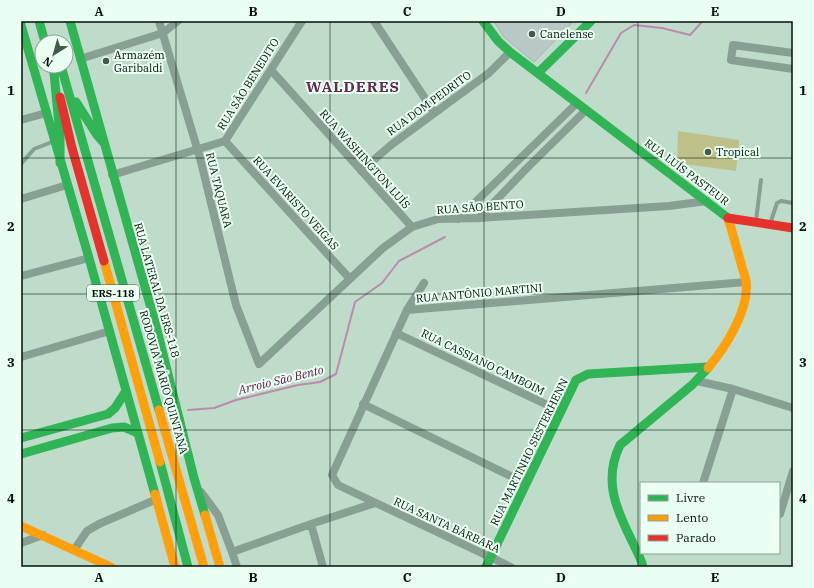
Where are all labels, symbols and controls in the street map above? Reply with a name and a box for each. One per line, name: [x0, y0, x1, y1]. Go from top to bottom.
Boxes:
text: A: [94, 3, 104, 20]
text: B: [248, 3, 258, 20]
text: C: [403, 3, 412, 20]
text: D: [556, 3, 566, 20]
text: E: [711, 3, 719, 20]
place label: Canelense: [540, 27, 594, 41]
marker: Canelense: [527, 29, 537, 39]
north arrow: [34, 34, 74, 74]
street label: RUA SÃO BENEDITO: [214, 35, 282, 133]
place label: Armazém Garibaldi: [114, 48, 165, 75]
text: N: [40, 54, 56, 70]
marker: Armazém Garibaldi: [101, 56, 111, 66]
street label: RUA DOM PEDRITO: [384, 68, 474, 138]
district label: WALDERES: [306, 77, 400, 96]
text: 1: [7, 82, 15, 99]
text: 1: [799, 82, 807, 99]
street label: RUA WASHINGTON LUÍS: [317, 106, 413, 212]
street label: RUA LUÍS PASTEUR: [642, 136, 732, 209]
place label: Tropical: [716, 145, 759, 159]
marker: Tropical: [703, 147, 713, 157]
street label: RUA TAQUARA: [203, 151, 235, 230]
street label: RUA EVARISTO VEIGAS: [250, 153, 342, 253]
street label: RUA SÃO BENTO: [436, 197, 524, 217]
text: 2: [7, 218, 15, 235]
text: 2: [799, 218, 807, 235]
street label: RUA LATERAL DA ERS-118: [131, 221, 183, 359]
street label: RUA ANTÔNIO MARTINI: [415, 280, 543, 305]
road number: ERS-118: [87, 285, 139, 301]
street label: RODOVIA MÁRIO QUINTANA: [137, 308, 191, 456]
street label: RUA CASSIANO CAMBOIM: [419, 326, 547, 398]
text: 3: [7, 354, 15, 371]
text: 3: [799, 354, 807, 371]
water label: Arroio São Bento: [236, 362, 325, 398]
street label: RUA MARTINHO SESTERHENN: [487, 376, 571, 528]
legend: [640, 482, 780, 554]
text: 4: [7, 490, 15, 507]
text: Livre: [676, 490, 705, 505]
text: 4: [799, 490, 807, 507]
street label: RUA SANTA BÁRBARA: [391, 494, 503, 556]
text: Lento: [676, 510, 708, 525]
text: Parado: [676, 530, 716, 545]
text: A: [94, 569, 104, 586]
text: B: [248, 569, 258, 586]
text: C: [403, 569, 412, 586]
text: D: [556, 569, 566, 586]
text: E: [711, 569, 719, 586]

